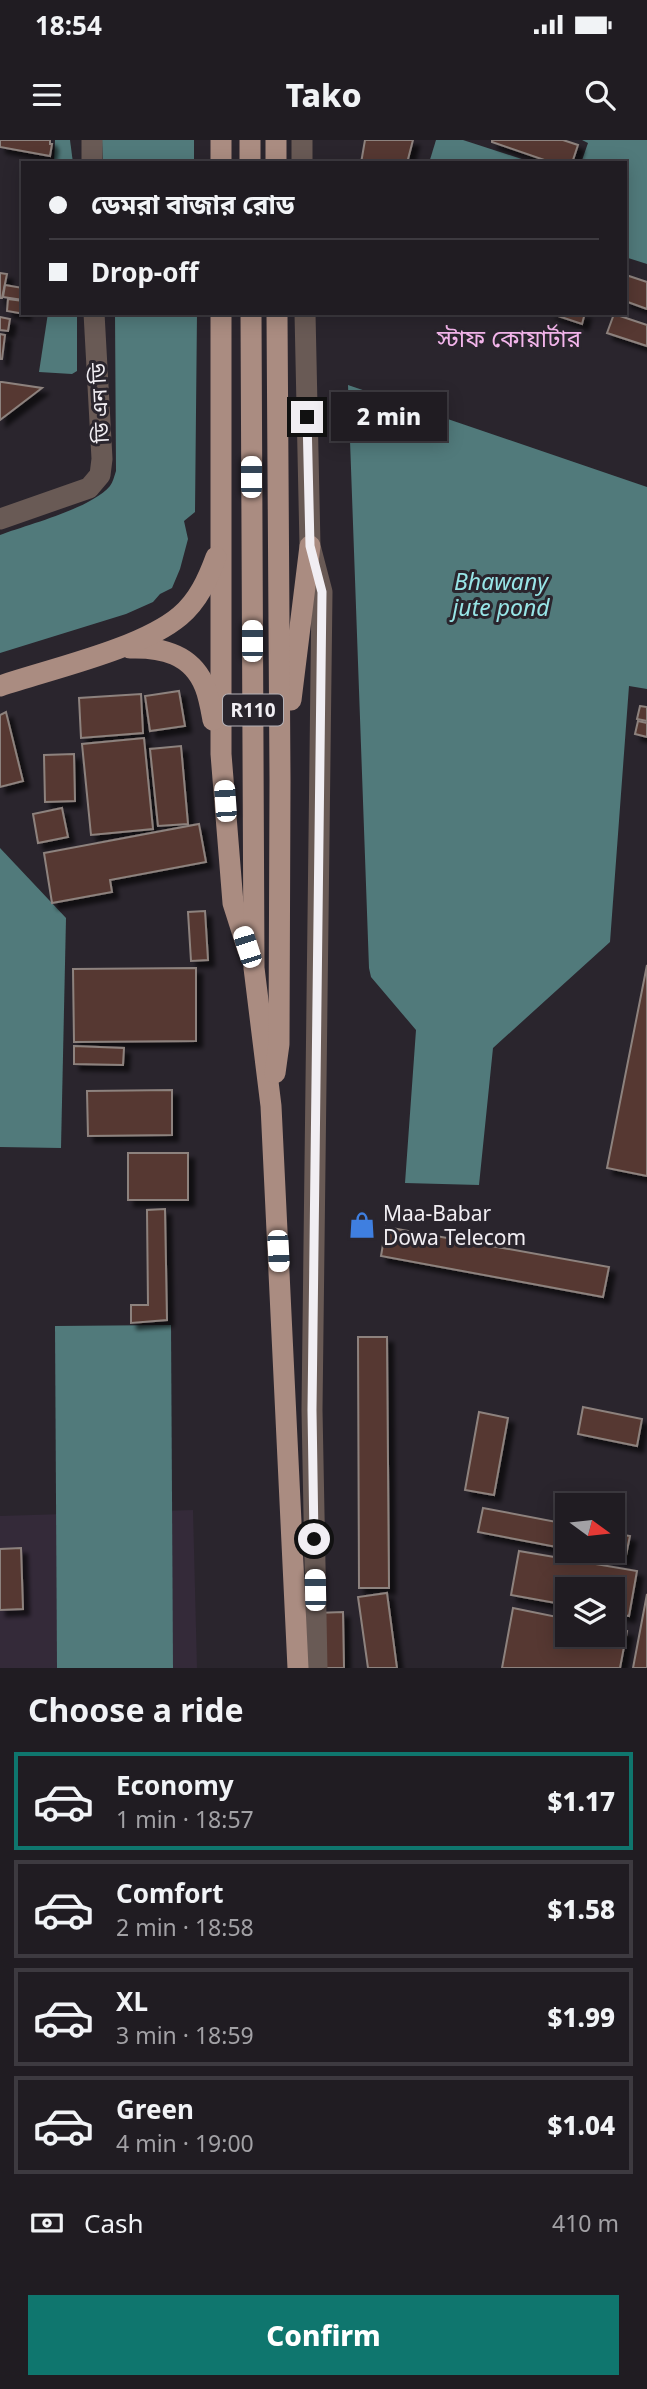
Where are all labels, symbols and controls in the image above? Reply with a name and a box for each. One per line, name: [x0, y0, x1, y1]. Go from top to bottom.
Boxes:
text: 18:54: [35, 7, 102, 43]
text: Tako: [285, 73, 362, 116]
icon: menu: [28, 76, 66, 114]
icon: search: [581, 76, 619, 114]
text: ডেমরা বাজার রোড: [91, 186, 295, 222]
text: Drop-off: [91, 254, 198, 290]
district label: স্টাফ কোয়ার্টার: [436, 321, 582, 354]
street label: ডি এন ডি: [83, 361, 115, 445]
callout: 2 min: [332, 392, 447, 442]
text: 2 min: [357, 400, 421, 432]
route end: [291, 401, 323, 433]
car: [241, 456, 262, 498]
water label: Bhawany jute pond: [449, 565, 550, 623]
car: [242, 620, 263, 662]
road number: R110: [223, 694, 283, 726]
car: [214, 779, 237, 823]
car: [231, 924, 264, 970]
place label: Maa-Babar Dowa Telecom: [383, 1199, 526, 1251]
shop icon: Maa-Babar Dowa Telecom: [347, 1210, 377, 1240]
car: [267, 1229, 290, 1273]
north arrow: [555, 1493, 625, 1563]
map controls: [555, 1493, 625, 1647]
route start: [298, 1523, 330, 1555]
car: [305, 1569, 326, 1611]
button: layers: [555, 1577, 625, 1647]
text: Choose a ride: [28, 1688, 244, 1731]
text: Economy: [116, 1767, 234, 1803]
icon: car: [32, 1770, 95, 1833]
text: $1.17: [548, 1783, 615, 1819]
text: 1 min · 18:57: [116, 1803, 254, 1835]
text: Comfort: [116, 1875, 224, 1911]
icon: car: [32, 1878, 95, 1941]
text: $1.58: [548, 1891, 615, 1927]
text: 2 min · 18:58: [116, 1911, 254, 1943]
text: XL: [116, 1983, 148, 2019]
icon: car: [32, 1986, 95, 2049]
text: $1.99: [548, 1999, 615, 2035]
text: 3 min · 18:59: [116, 2019, 254, 2051]
text: Green: [116, 2091, 194, 2127]
icon: car: [32, 2094, 95, 2157]
text: $1.04: [548, 2107, 615, 2143]
text: 4 min · 19:00: [116, 2127, 254, 2159]
icon: cash: [28, 2204, 66, 2242]
text: Cash: [84, 2205, 144, 2241]
text: 410 m: [552, 2207, 619, 2239]
button: Confirm: [28, 2295, 619, 2375]

